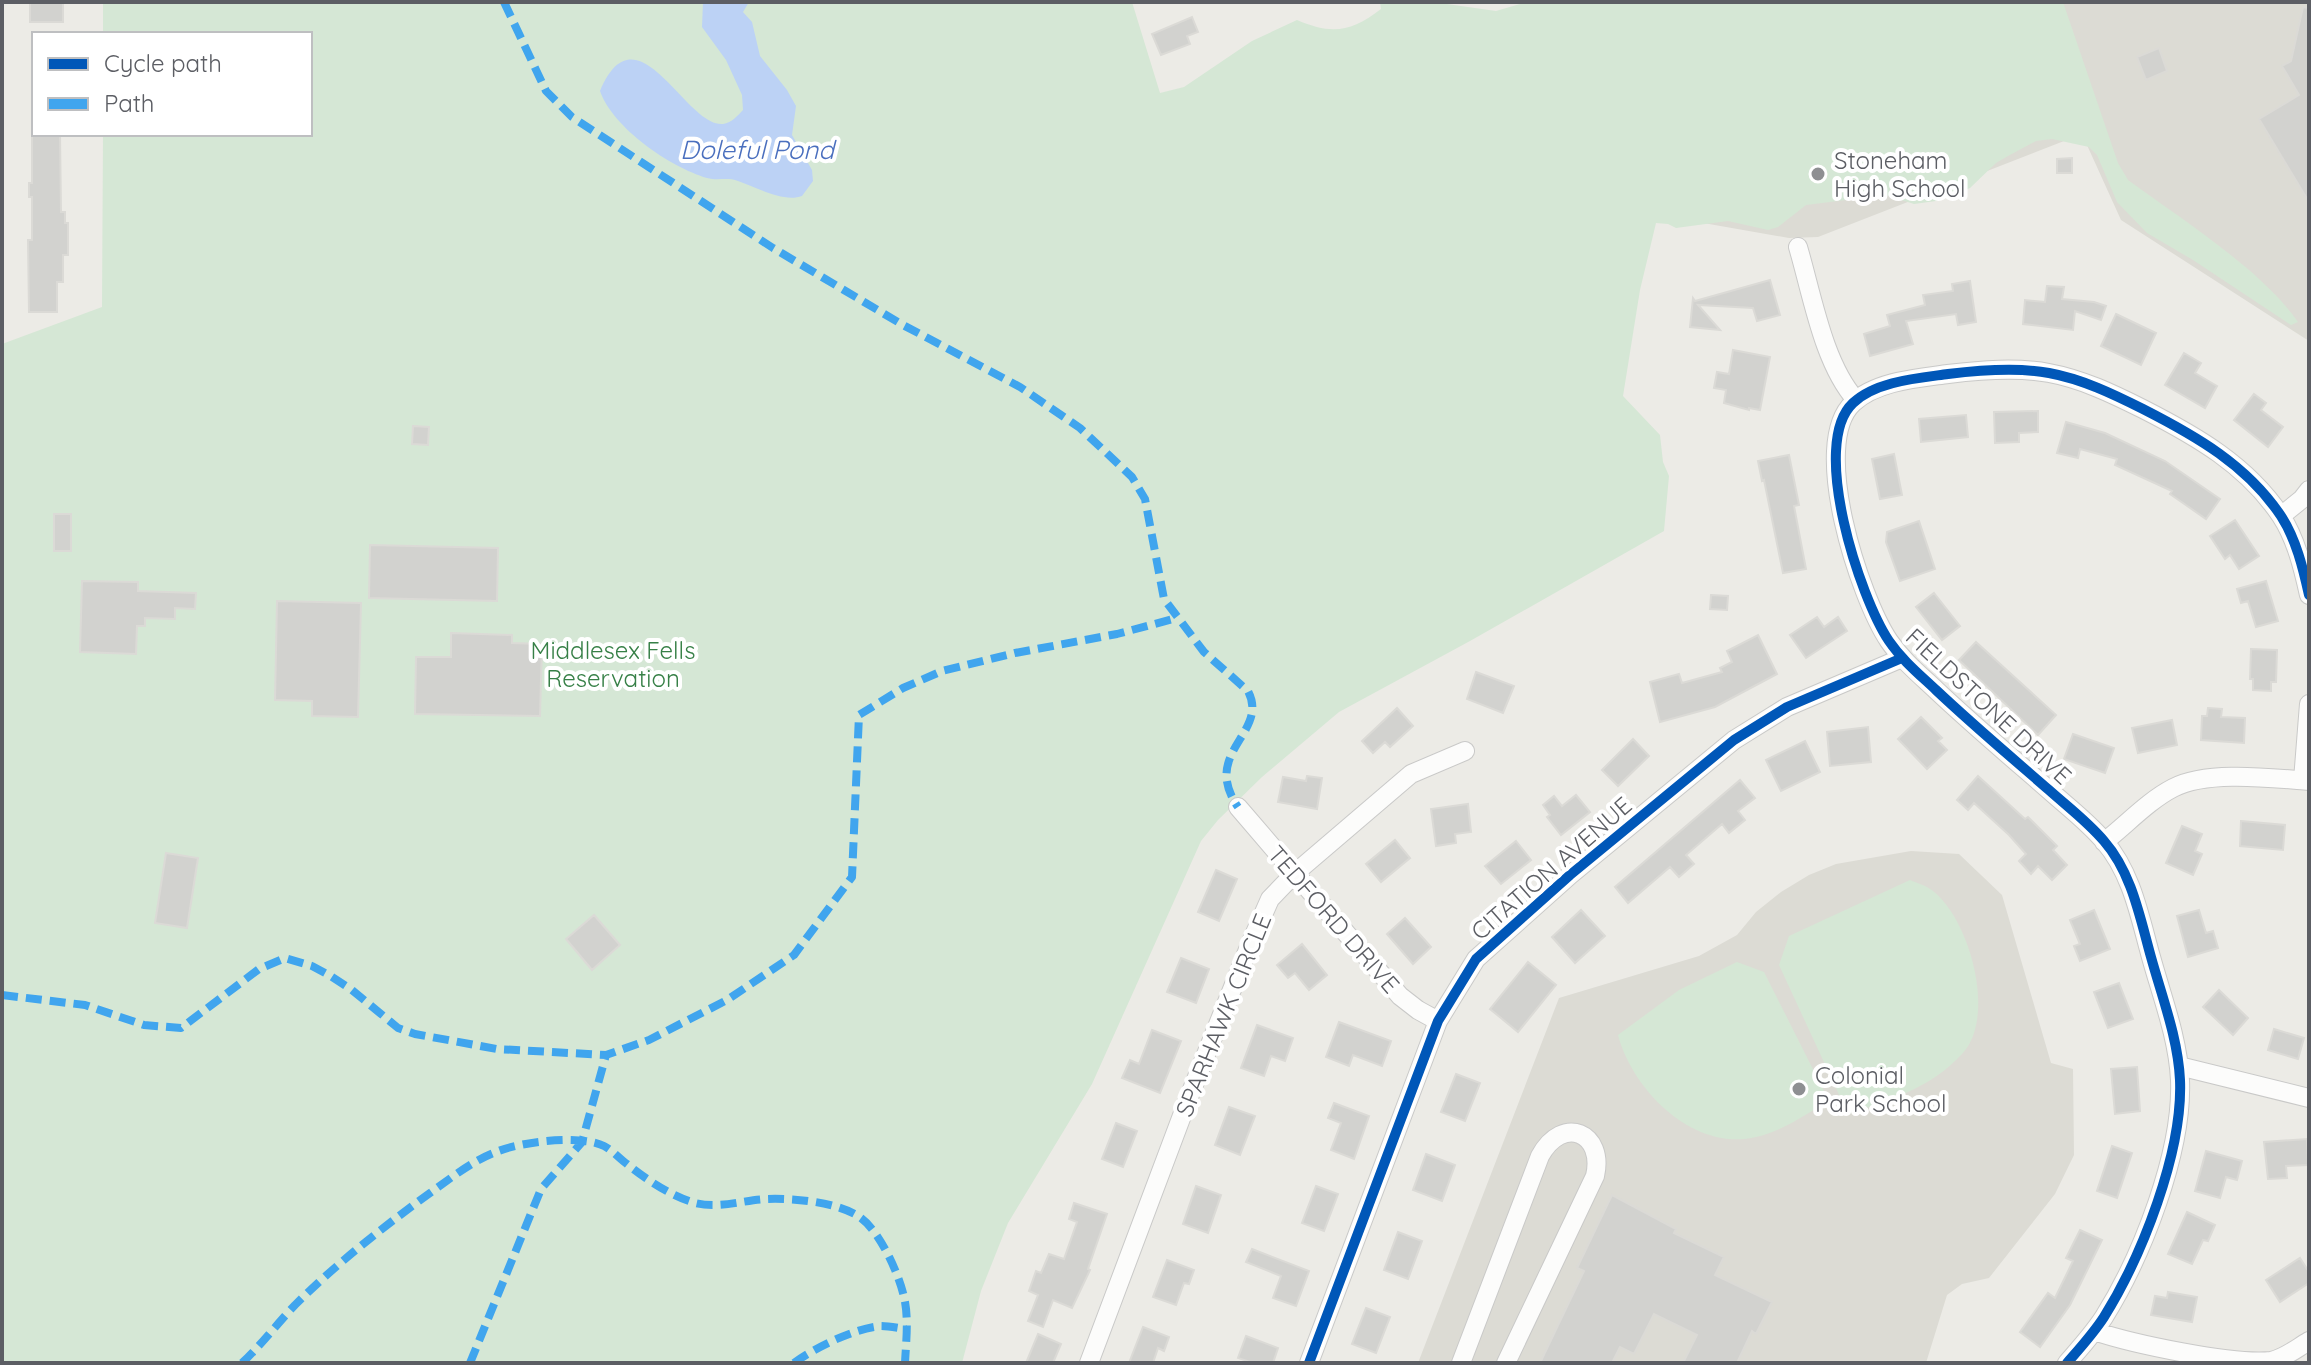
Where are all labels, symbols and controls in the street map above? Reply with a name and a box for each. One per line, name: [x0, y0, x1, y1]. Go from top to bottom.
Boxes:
legend: [32, 32, 312, 136]
text: Cycle path: [104, 48, 222, 78]
text: Path: [104, 88, 155, 118]
water label: Doleful Pond: [680, 133, 837, 166]
place label: Stoneham High School: [1834, 145, 1966, 203]
marker: Stoneham High School: [1809, 165, 1827, 183]
street label: FIELDSTONE DRIVE: [1900, 621, 2078, 791]
park label: Middlesex Fells Reservation: [531, 635, 695, 693]
street label: CITATION AVENUE: [1464, 790, 1638, 946]
street label: TEDFORD DRIVE: [1262, 839, 1406, 999]
street label: SPARHAWK CIRCLE: [1169, 909, 1277, 1121]
place label: Colonial Park School: [1815, 1060, 1946, 1118]
marker: Colonial Park School: [1790, 1080, 1808, 1098]

